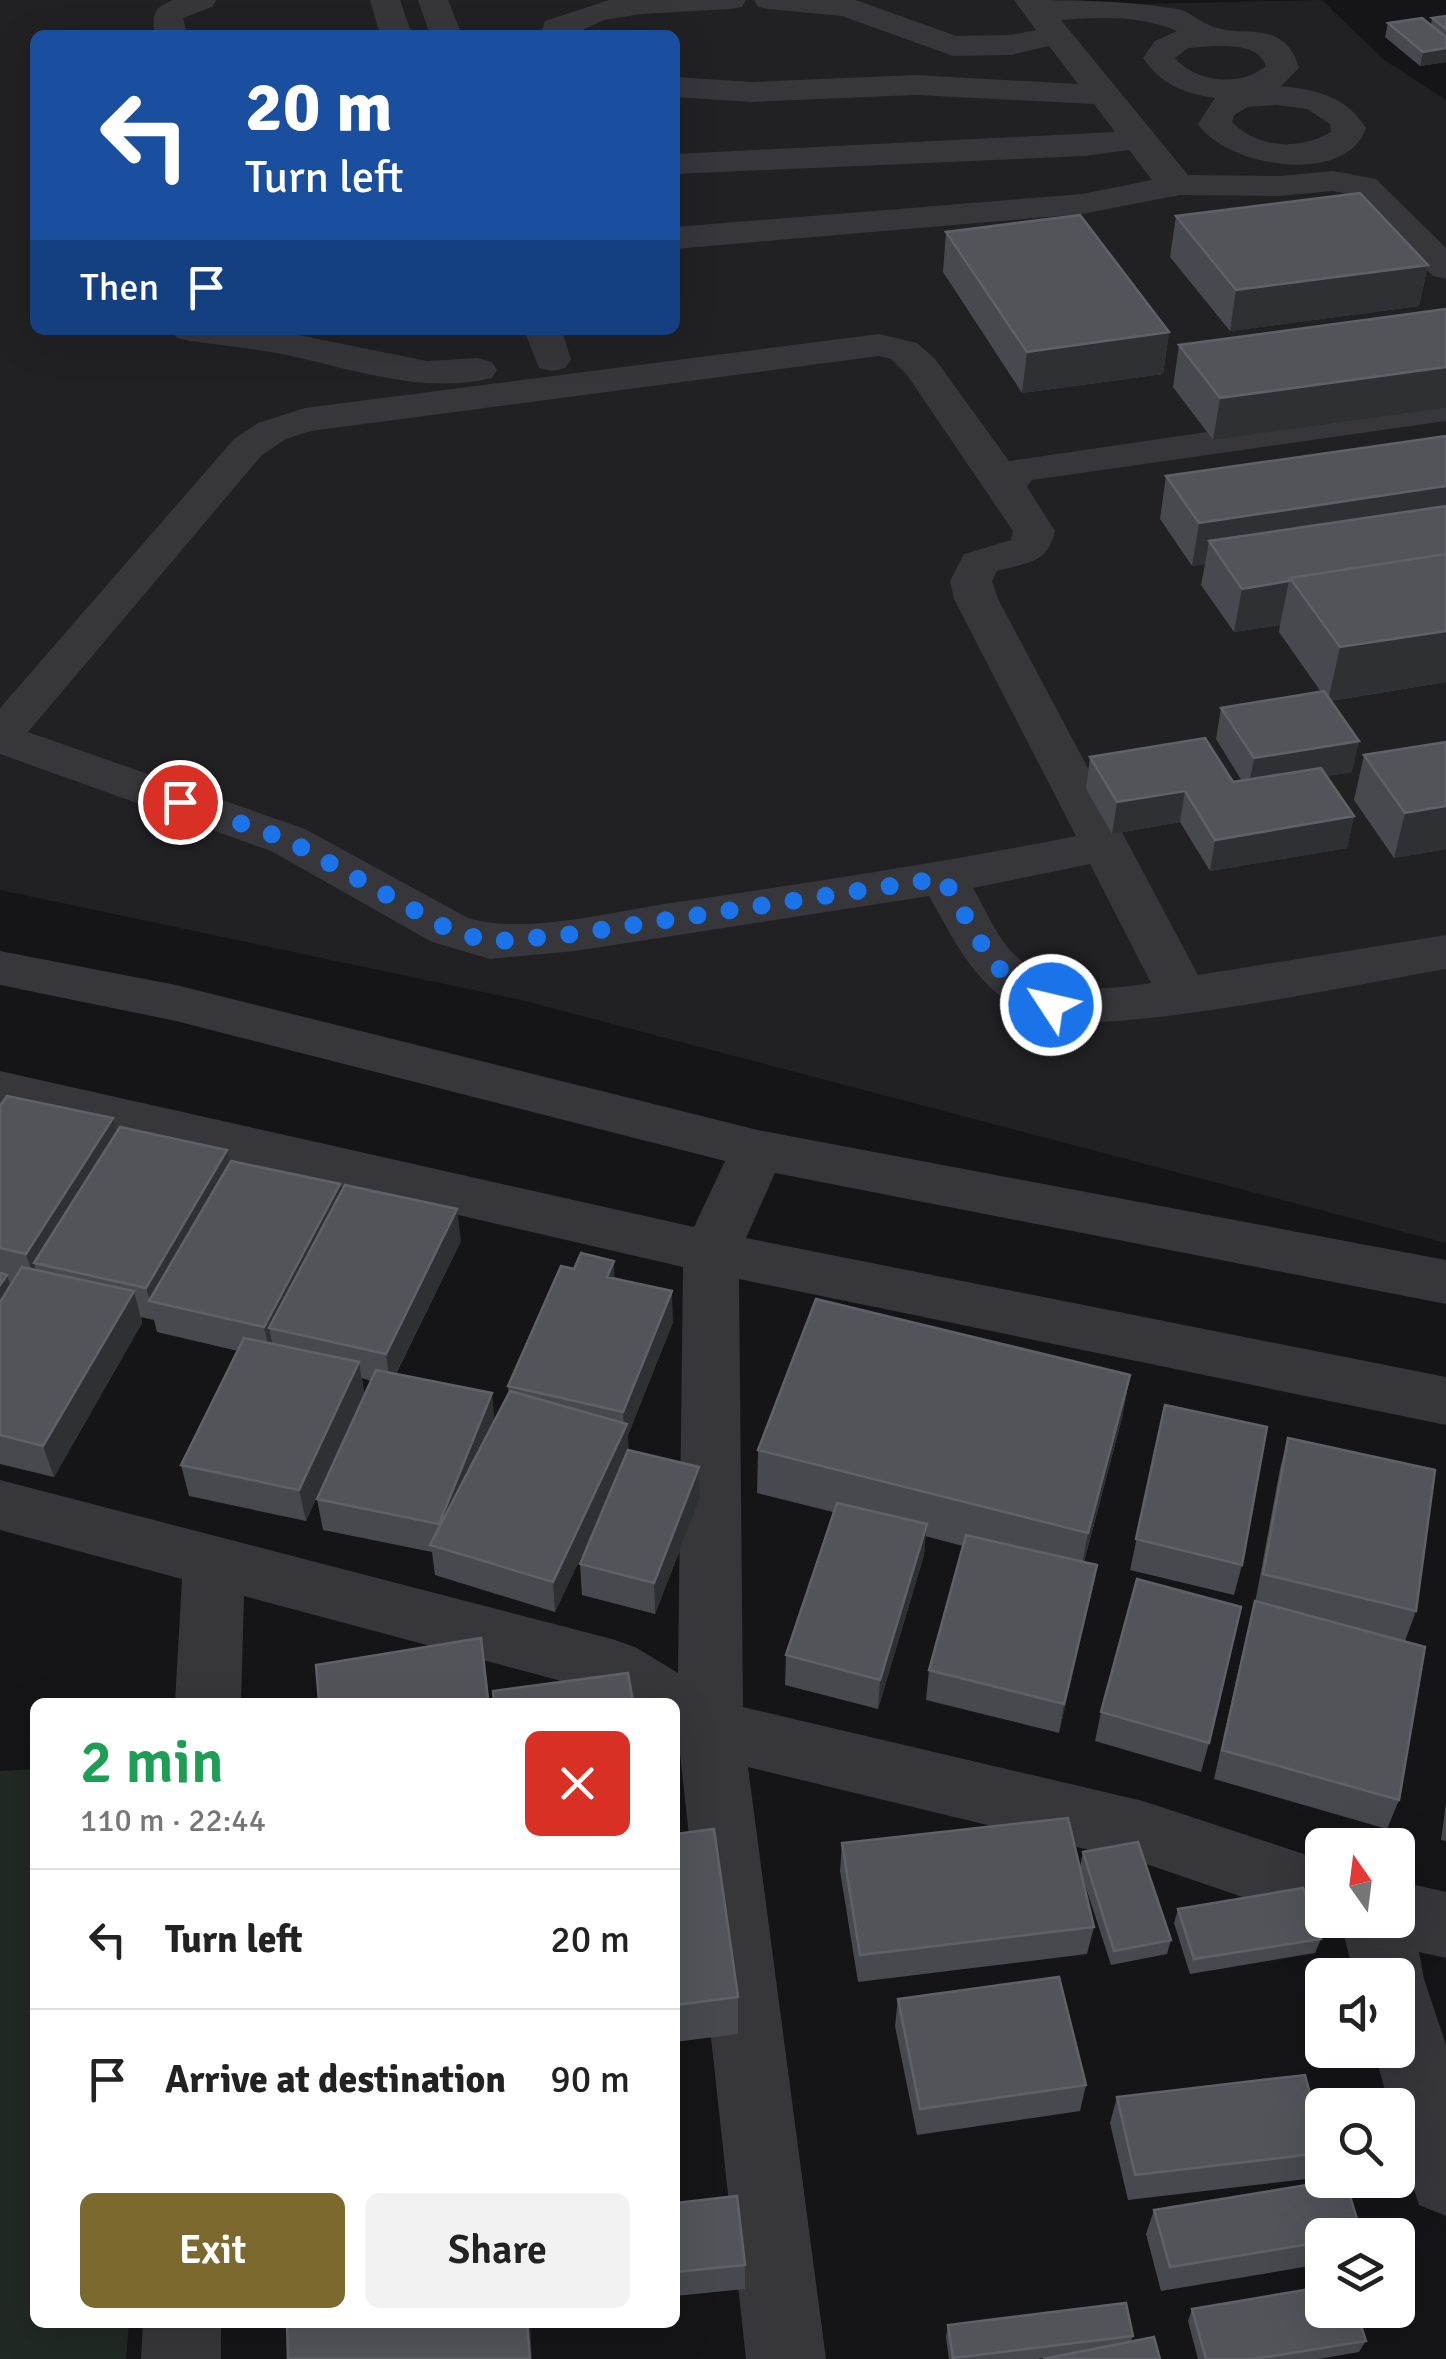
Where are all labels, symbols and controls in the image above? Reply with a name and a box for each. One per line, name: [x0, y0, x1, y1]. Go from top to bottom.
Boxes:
text: 20 m: [245, 64, 393, 150]
icon: left: [80, 70, 210, 200]
text: Turn left: [245, 150, 404, 205]
icon: arrive: [179, 260, 234, 315]
text: Then: [80, 264, 159, 311]
pin: [138, 760, 223, 845]
icon: arrive: [153, 775, 208, 830]
position arrow: [999, 953, 1103, 1057]
text: 2 min: [80, 1726, 224, 1800]
button: close: [525, 1731, 630, 1836]
text: 110 m · 22:44: [80, 1801, 266, 1840]
north arrow: [1305, 1828, 1415, 1938]
map controls: [1305, 1828, 1415, 2328]
icon: left: [80, 1912, 135, 1967]
text: Turn left: [165, 1916, 303, 1963]
text: 20 m: [550, 1916, 630, 1963]
button: sound: [1305, 1958, 1415, 2068]
icon: arrive: [80, 2052, 135, 2107]
text: Arrive at destination: [165, 2056, 506, 2103]
text: 90 m: [550, 2056, 630, 2103]
button: search: [1305, 2088, 1415, 2198]
button: Exit: [80, 2193, 345, 2308]
button: Share: [365, 2193, 630, 2308]
button: layers: [1305, 2218, 1415, 2328]

